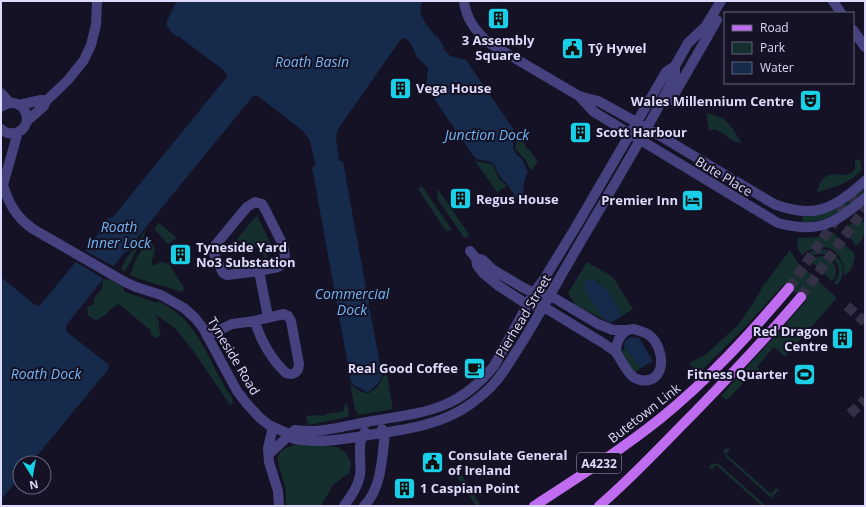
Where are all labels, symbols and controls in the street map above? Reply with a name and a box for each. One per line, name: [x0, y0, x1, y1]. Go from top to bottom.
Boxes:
building icon: 3 Assembly Square: [485, 5, 511, 31]
legend: [724, 12, 854, 84]
text: Road: [760, 19, 789, 36]
place label: 3 Assembly Square: [462, 31, 535, 64]
public building icon: Tŷ Hywel: [559, 35, 585, 61]
place label: Tŷ Hywel: [588, 39, 646, 57]
text: Park: [760, 39, 786, 56]
water label: Roath Basin: [275, 52, 349, 71]
text: Water: [760, 59, 794, 76]
building icon: Vega House: [387, 75, 413, 101]
place label: Vega House: [416, 79, 492, 97]
theatre icon: Wales Millennium Centre: [797, 88, 823, 114]
place label: Wales Millennium Centre: [631, 92, 794, 110]
building icon: Scott Harbour: [567, 119, 593, 145]
place label: Scott Harbour: [596, 123, 687, 141]
water label: Junction Dock: [442, 125, 530, 144]
street label: Bute Place: [692, 152, 756, 200]
building icon: Regus House: [447, 186, 473, 212]
hotel icon: Premier Inn: [680, 187, 706, 213]
place label: Regus House: [476, 190, 559, 208]
place label: Premier Inn: [601, 191, 678, 209]
water label: Roath Inner Lock: [87, 217, 152, 252]
place label: Tyneside Yard No3 Substation: [196, 238, 296, 271]
building icon: Tyneside Yard No3 Substation: [168, 241, 194, 267]
street label: Pierhead Street: [491, 271, 555, 361]
water label: Commercial Dock: [315, 284, 390, 319]
street label: Tyneside Road: [204, 314, 264, 398]
place label: Red Dragon Centre: [753, 322, 828, 355]
building icon: Red Dragon Centre: [830, 325, 856, 351]
cafe icon: Real Good Coffee: [461, 355, 487, 381]
place label: Real Good Coffee: [348, 359, 458, 377]
sports icon: Fitness Quarter: [791, 361, 817, 387]
water label: Roath Dock: [11, 364, 82, 383]
place label: Fitness Quarter: [687, 365, 788, 383]
street label: Butetown Link: [604, 379, 684, 447]
place label: Consulate General of Ireland: [448, 446, 567, 479]
public building icon: Consulate General of Ireland: [420, 449, 446, 475]
road number: A4232: [577, 453, 621, 473]
north arrow: [12, 455, 52, 495]
building icon: 1 Caspian Point: [391, 475, 417, 501]
text: N: [28, 477, 40, 494]
place label: 1 Caspian Point: [420, 479, 520, 497]

